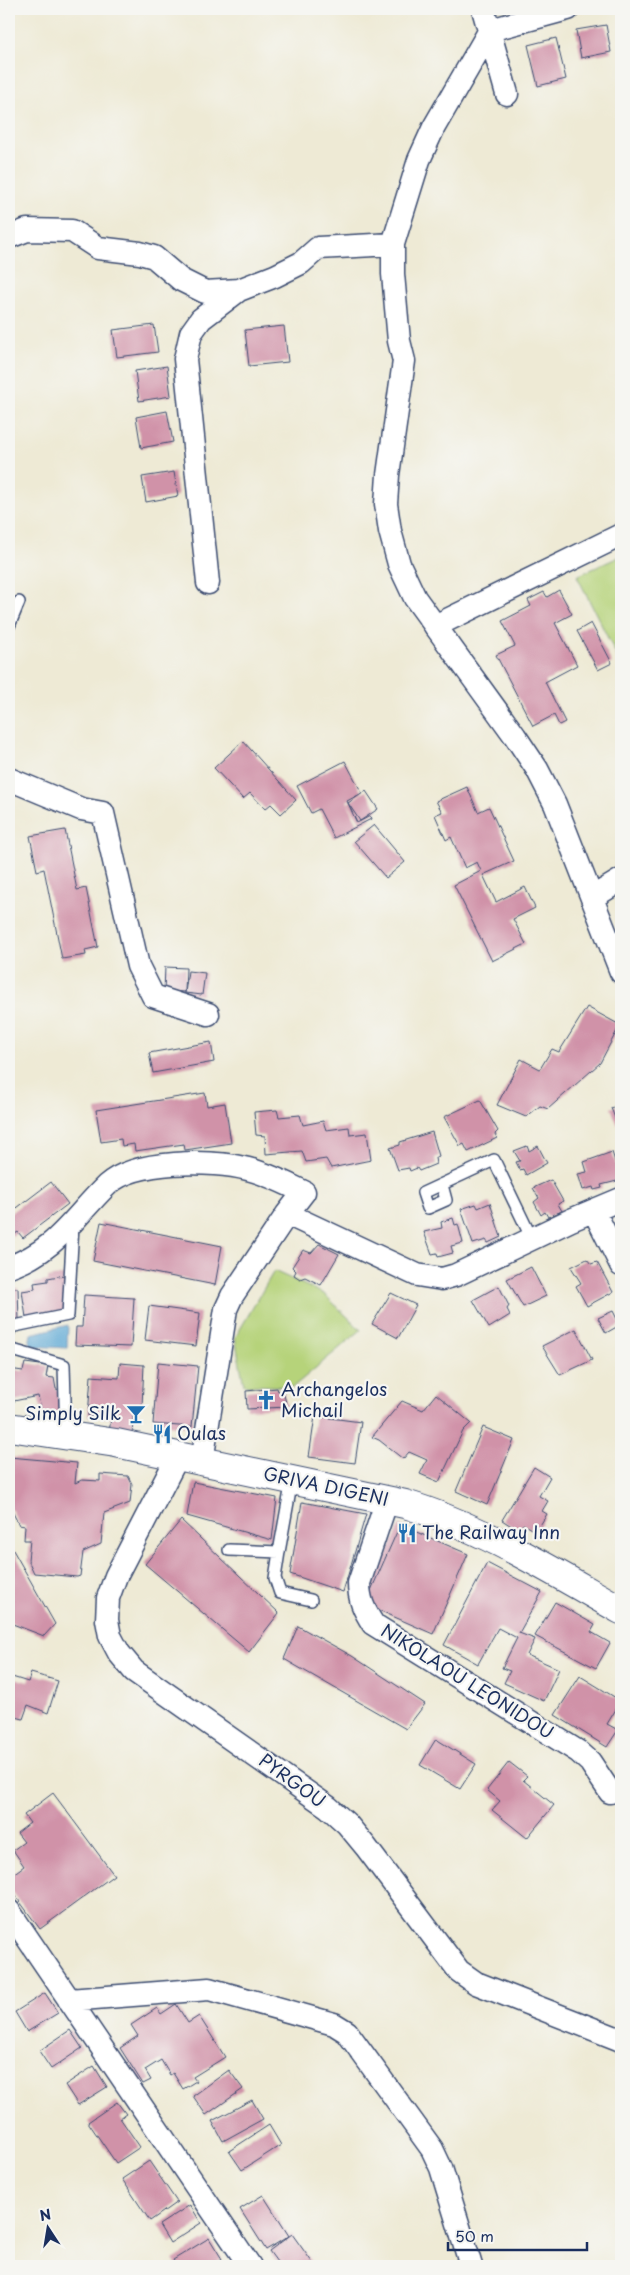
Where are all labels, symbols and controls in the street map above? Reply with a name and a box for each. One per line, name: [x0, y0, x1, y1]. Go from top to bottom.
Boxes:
place label: Archangelos Michail: [281, 1375, 387, 1423]
church icon: Archangelos Michail: [255, 1389, 277, 1411]
place label: Simply Silk: [25, 1399, 121, 1426]
bar icon: Simply Silk: [125, 1403, 147, 1425]
place label: Oulas: [177, 1419, 226, 1446]
restaurant icon: Oulas: [151, 1423, 173, 1445]
street label: GRIVA DIGENI: [261, 1459, 392, 1512]
place label: The Railway Inn: [422, 1518, 560, 1545]
restaurant icon: The Railway Inn: [396, 1522, 418, 1544]
street label: NIKOLAOU LEONIDOU: [376, 1617, 559, 1745]
street label: PYRGOU: [254, 1746, 332, 1813]
north arrow: [22, 2202, 72, 2252]
text: N: [38, 2203, 53, 2226]
scale bar: [448, 2220, 586, 2252]
text: 50 m: [455, 2224, 494, 2247]

